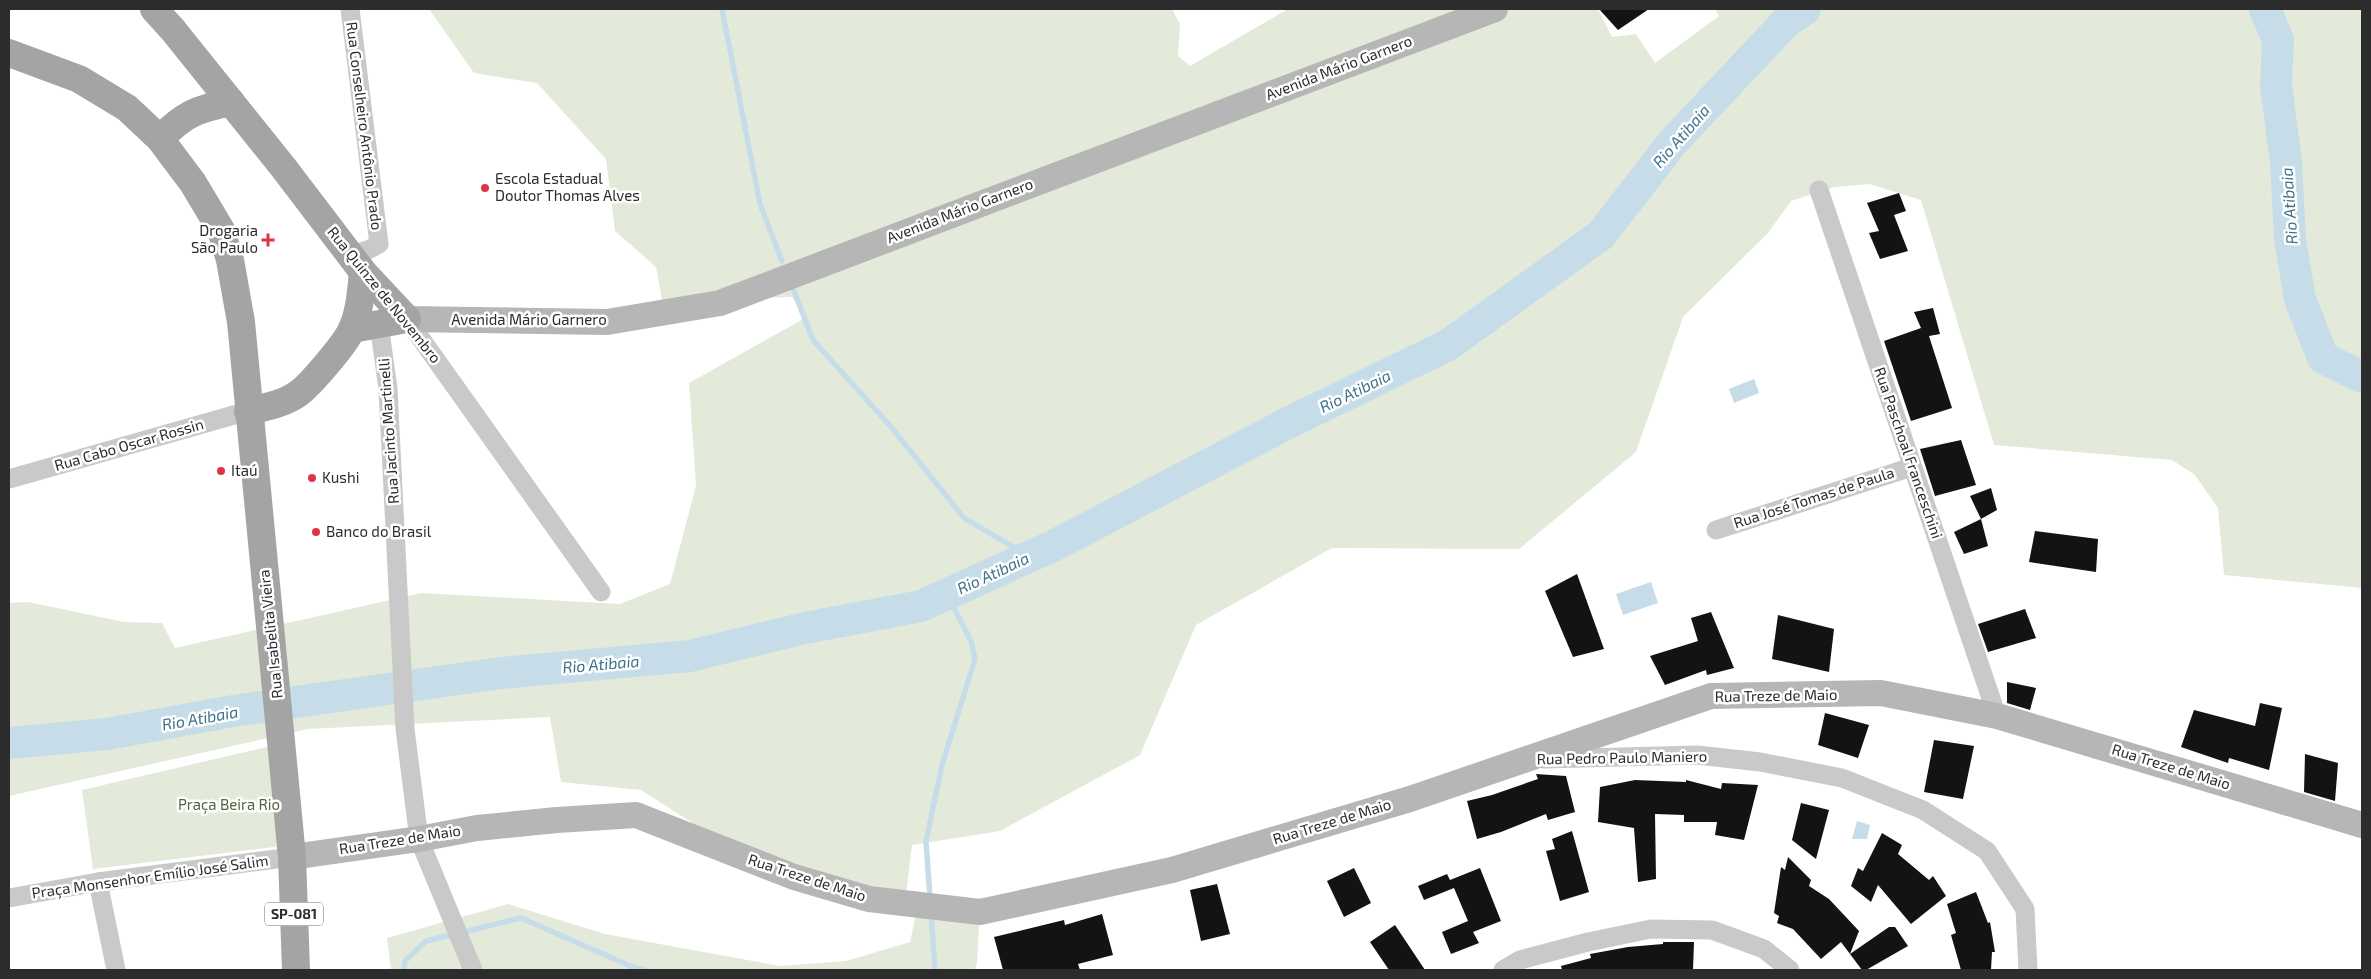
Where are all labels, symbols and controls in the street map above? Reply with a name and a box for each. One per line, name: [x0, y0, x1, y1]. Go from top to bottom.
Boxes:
street label: Rua Conselheiro Antônio Prado: [343, 21, 387, 231]
street label: Avenida Mário Garnero: [1263, 31, 1414, 103]
water label: Rio Atibaia: [1648, 100, 1713, 171]
water label: Rio Atibaia: [2276, 167, 2301, 245]
place label: Escola Estadual Doutor Thomas Alves: [495, 169, 640, 204]
street label: Avenida Mário Garnero: [884, 174, 1035, 246]
marker: Escola Estadual Doutor Thomas Alves: [479, 182, 491, 194]
place label: Drogaria São Paulo: [191, 221, 258, 256]
street label: Rua Quinze de Novembro: [323, 222, 445, 367]
marker: Drogaria São Paulo: [262, 234, 274, 246]
street label: Avenida Mário Garnero: [451, 310, 607, 328]
street label: Rua Jacinto Martinelli: [374, 358, 402, 505]
water label: Rio Atibaia: [1316, 365, 1394, 416]
street label: Rua Paschoal Franceschini: [1871, 365, 1947, 541]
street label: Rua Cabo Oscar Rossin: [52, 414, 205, 474]
place label: Itaú: [231, 461, 257, 479]
street label: Rua José Tomas de Paula: [1731, 463, 1896, 531]
marker: Itaú: [215, 465, 227, 477]
place label: Kushi: [322, 468, 359, 486]
marker: Kushi: [306, 472, 318, 484]
place label: Banco do Brasil: [326, 522, 432, 540]
marker: Banco do Brasil: [310, 526, 322, 538]
water label: Rio Atibaia: [954, 548, 1032, 597]
street label: Rua Isabelita Vieira: [254, 569, 286, 700]
water label: Rio Atibaia: [562, 651, 640, 676]
street label: Rua Treze de Maio: [1714, 685, 1838, 705]
water label: Rio Atibaia: [160, 701, 240, 734]
street label: Rua Treze de Maio: [2110, 739, 2233, 793]
street label: Rua Pedro Paulo Maniero: [1537, 747, 1707, 767]
street label: Rua Treze de Maio: [1270, 794, 1393, 848]
park label: Praça Beira Rio: [178, 795, 280, 814]
street label: Rua Treze de Maio: [338, 821, 462, 858]
street label: Rua Treze de Maio: [746, 849, 869, 905]
street label: Praça Monsenhor Emílio José Salim: [30, 850, 269, 903]
road number: SP-081: [265, 902, 323, 926]

